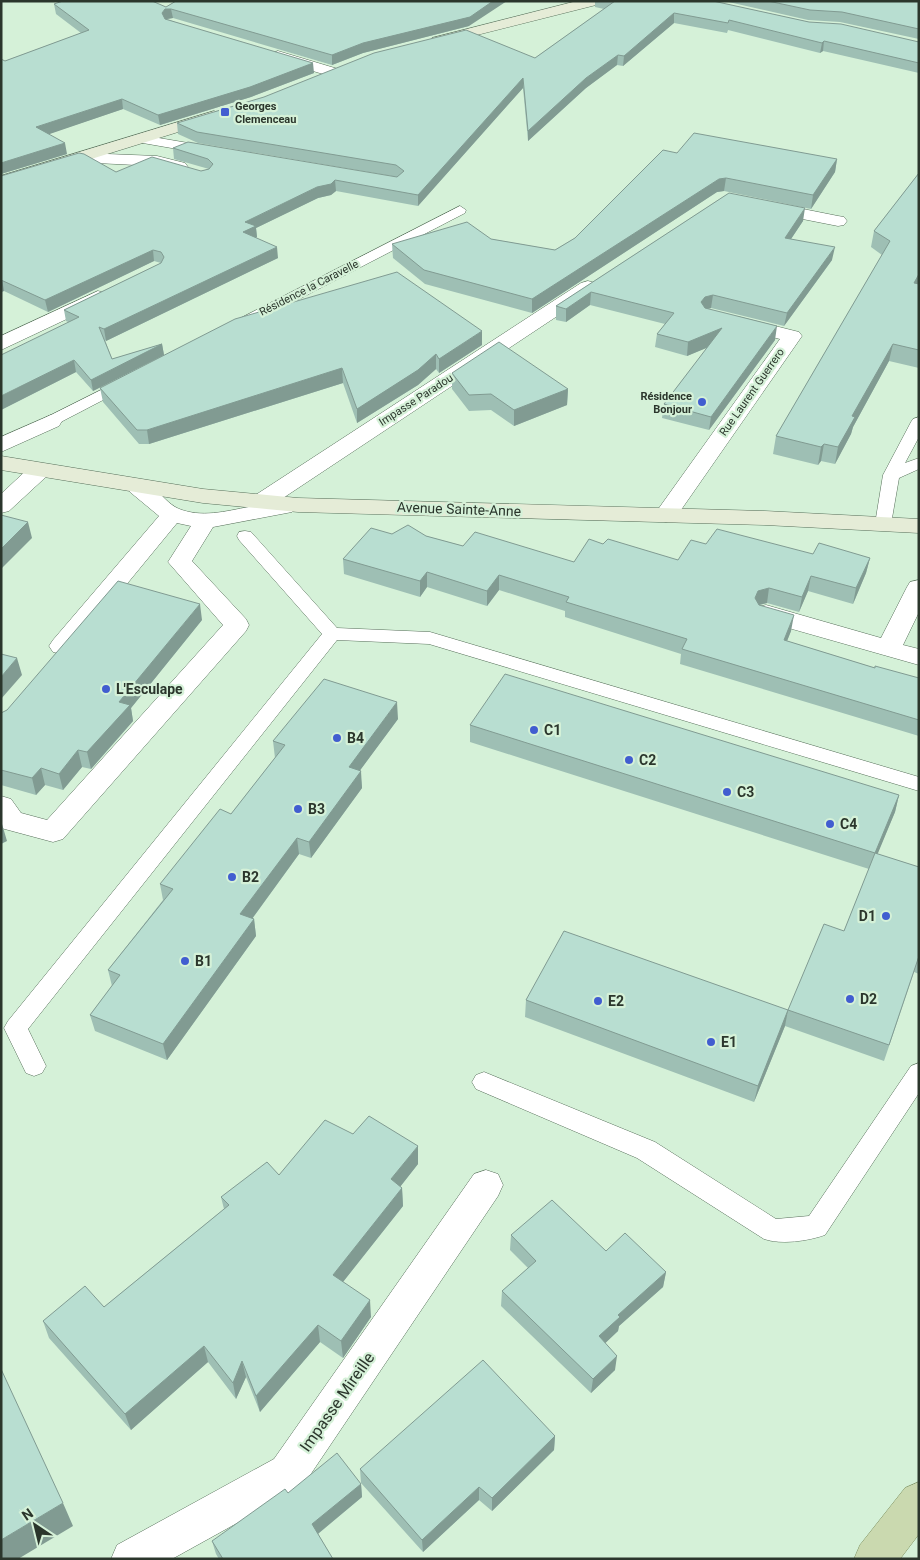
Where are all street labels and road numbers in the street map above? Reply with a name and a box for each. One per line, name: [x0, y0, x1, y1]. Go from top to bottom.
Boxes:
street label: Résidence la Caravelle: [257, 257, 361, 319]
street label: Rue Laurent Guerrero: [717, 346, 787, 438]
street label: Impasse Paradou: [377, 371, 455, 429]
street label: Avenue Sainte-Anne: [397, 499, 521, 519]
street label: Impasse Mireille: [296, 1349, 378, 1455]

